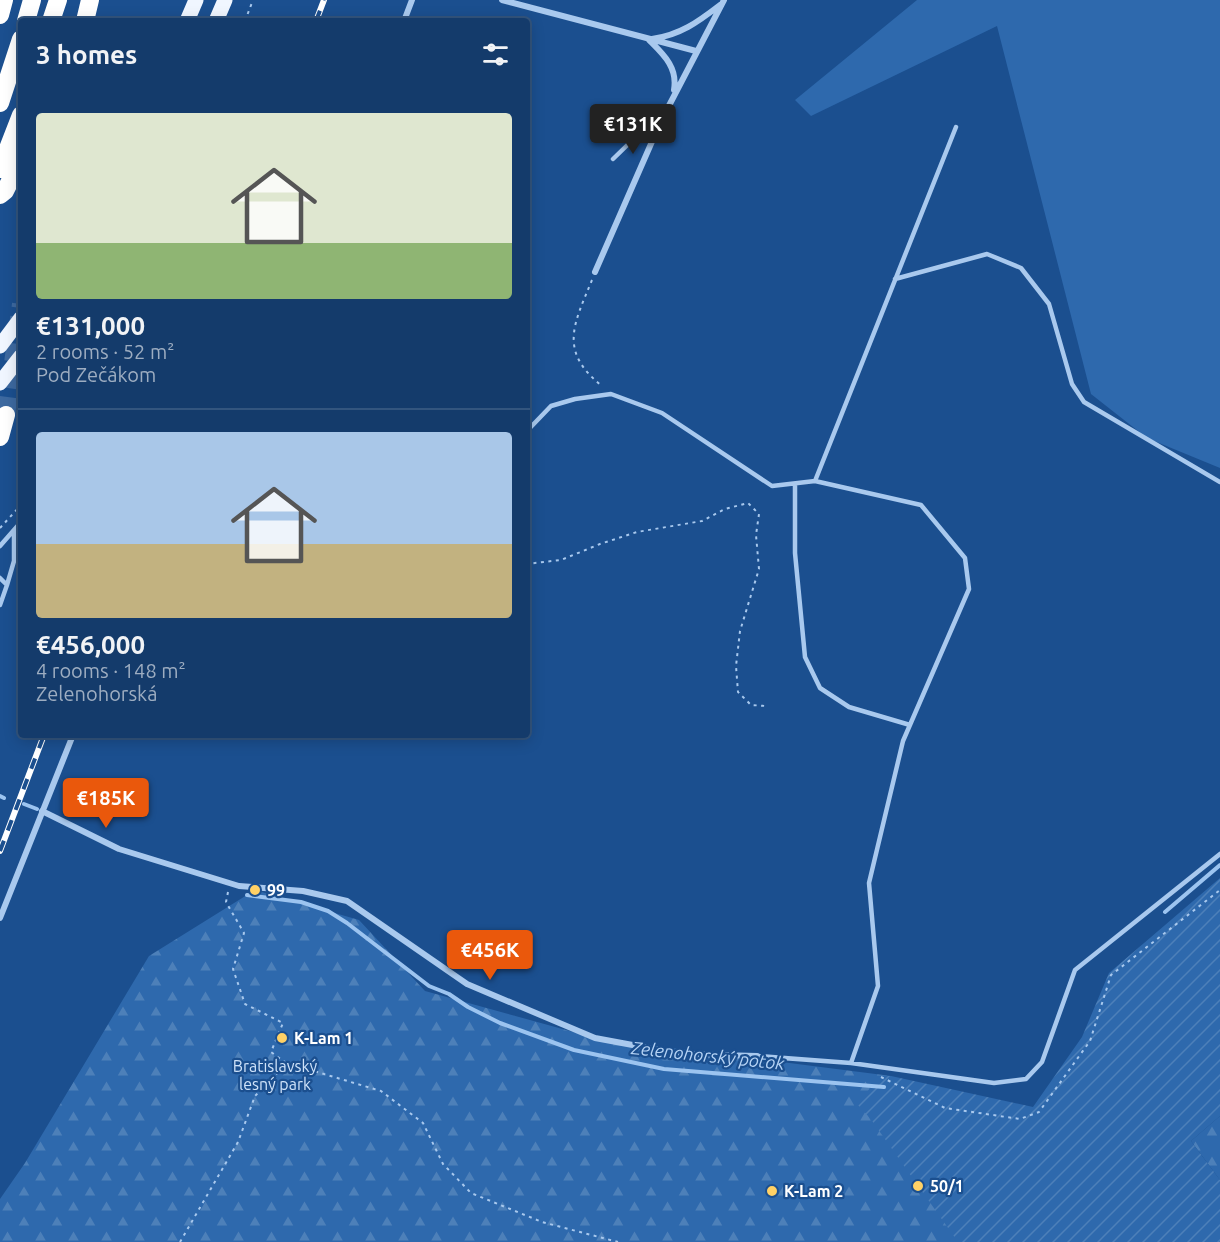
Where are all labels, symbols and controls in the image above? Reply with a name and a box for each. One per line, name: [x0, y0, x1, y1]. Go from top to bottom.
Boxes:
icon: filters: [479, 38, 512, 71]
text: 3 homes: [36, 40, 137, 69]
pin: €131K: [591, 104, 675, 155]
text: €131K: [604, 112, 662, 135]
icon: home: [220, 152, 328, 260]
text: €131,000: [36, 311, 145, 340]
text: 2 rooms · 52 m²: [36, 340, 174, 363]
text: Pod Zečákom: [36, 363, 156, 386]
icon: home: [220, 471, 328, 579]
text: €456,000: [36, 630, 145, 659]
text: 4 rooms · 148 m²: [36, 659, 186, 682]
text: Zelenohorská: [36, 682, 157, 705]
pin: €185K: [64, 778, 148, 829]
text: €185K: [77, 786, 135, 809]
place label: 99: [267, 881, 285, 899]
marker: 99: [248, 883, 262, 897]
pin: €456K: [448, 930, 532, 981]
text: €456K: [461, 938, 519, 961]
place label: K-Lam 1: [294, 1029, 353, 1047]
marker: K-Lam 1: [275, 1031, 289, 1045]
water label: Zelenohorský potok: [629, 1037, 786, 1073]
park label: Bratislavský lesný park: [233, 1057, 318, 1093]
place label: 50/1: [930, 1177, 964, 1195]
marker: 50/1: [911, 1179, 925, 1193]
place label: K-Lam 2: [784, 1182, 843, 1200]
marker: K-Lam 2: [765, 1184, 779, 1198]

